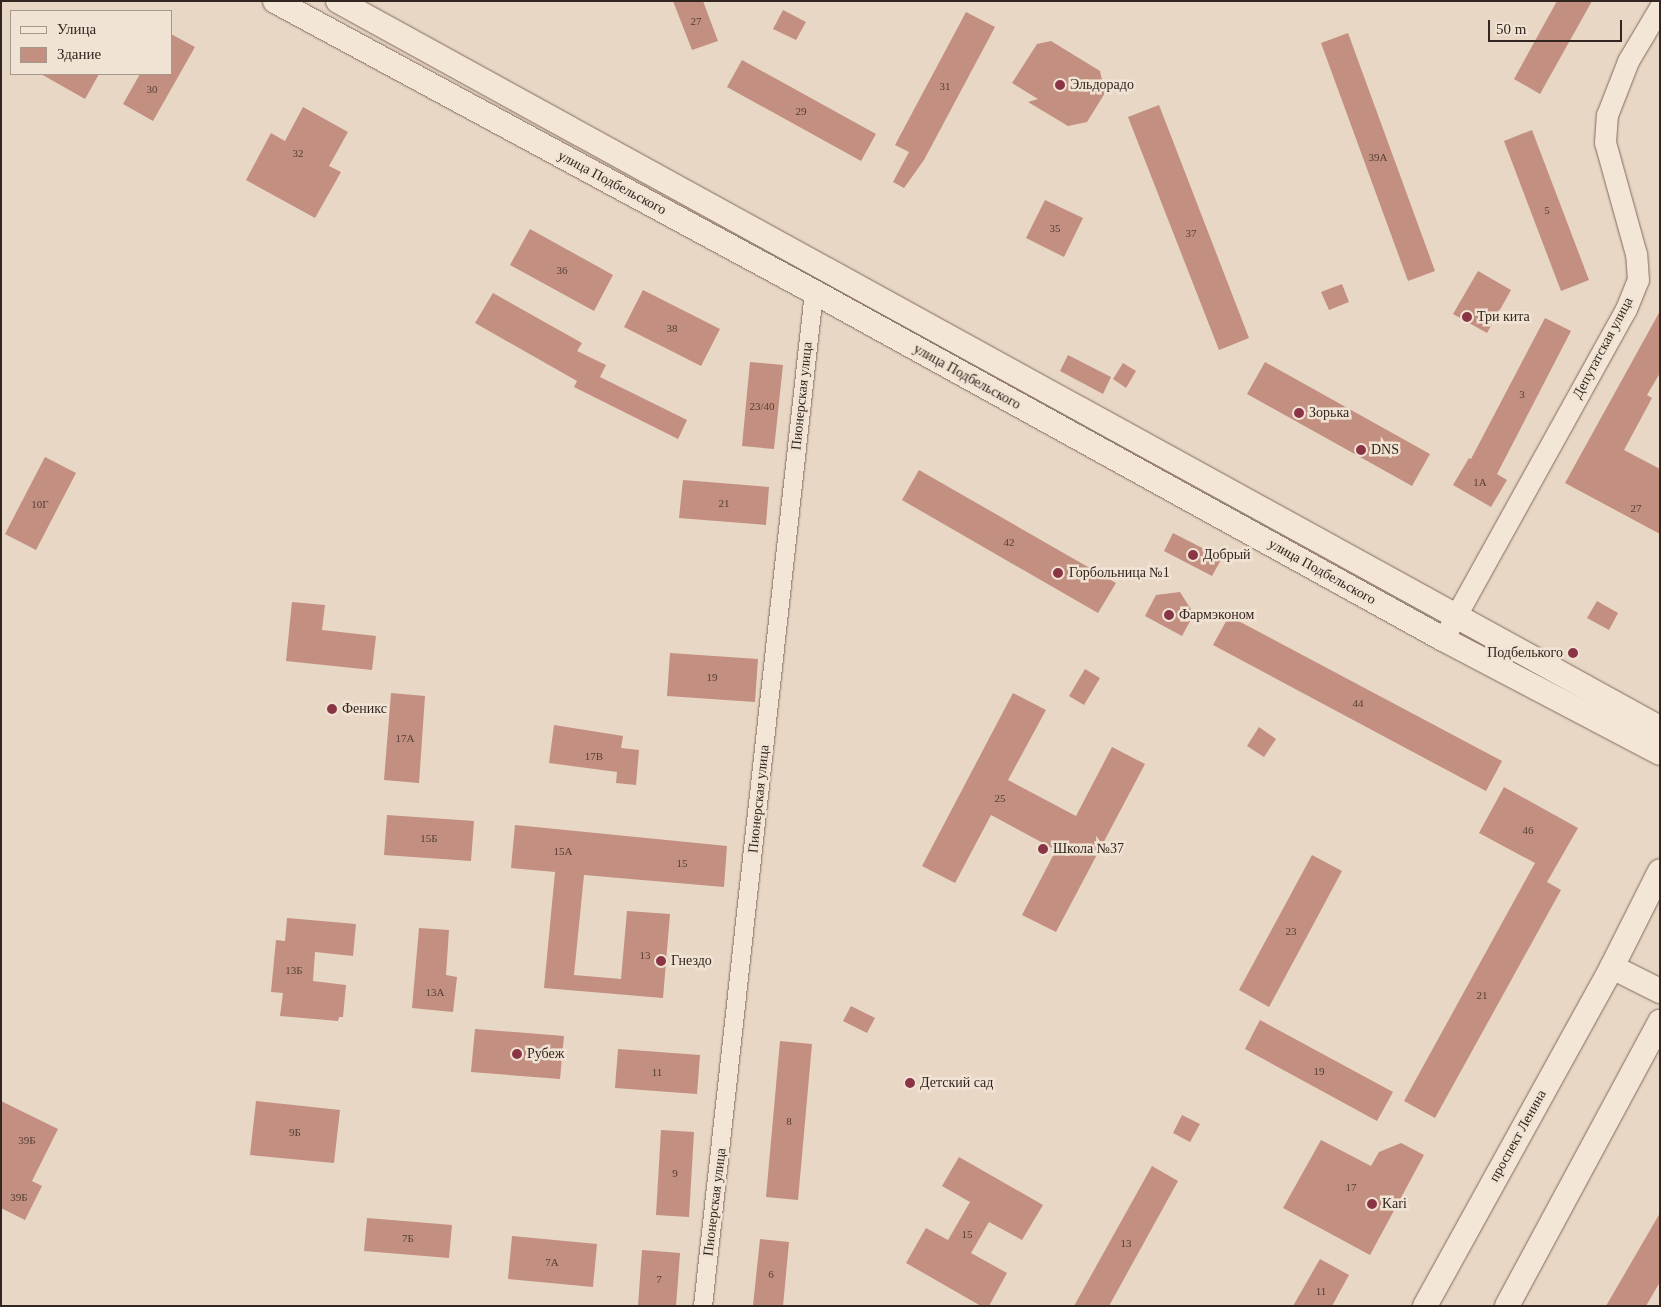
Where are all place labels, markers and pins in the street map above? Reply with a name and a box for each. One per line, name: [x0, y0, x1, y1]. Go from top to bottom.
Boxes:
place label: Эльдорадо: [1070, 77, 1134, 93]
marker: Эльдорадо: [1054, 79, 1066, 91]
place label: Три кита: [1477, 309, 1530, 325]
marker: Три кита: [1461, 311, 1473, 323]
place label: Зорька: [1309, 405, 1349, 421]
marker: Зорька: [1293, 407, 1305, 419]
place label: DNS: [1371, 442, 1399, 458]
marker: DNS: [1355, 444, 1367, 456]
place label: Добрый: [1203, 547, 1251, 563]
marker: Добрый: [1187, 549, 1199, 561]
place label: Горбольница №1: [1069, 565, 1170, 581]
marker: Горбольница №1: [1051, 566, 1065, 580]
place label: Фармэконом: [1179, 607, 1254, 623]
marker: Фармэконом: [1163, 609, 1175, 621]
place label: Подбелького: [1487, 645, 1563, 661]
marker: Подбелького: [1567, 647, 1579, 659]
place label: Феникс: [342, 701, 387, 717]
marker: Феникс: [326, 703, 338, 715]
place label: Школа №37: [1053, 841, 1124, 857]
marker: Школа №37: [1037, 843, 1049, 855]
place label: Гнездо: [671, 953, 712, 969]
marker: Гнездо: [655, 955, 667, 967]
place label: Рубеж: [527, 1046, 564, 1062]
marker: Рубеж: [511, 1048, 523, 1060]
place label: Детский сад: [920, 1075, 993, 1091]
marker: Детский сад: [904, 1077, 916, 1089]
place label: Kari: [1382, 1196, 1407, 1212]
marker: Kari: [1366, 1198, 1378, 1210]

